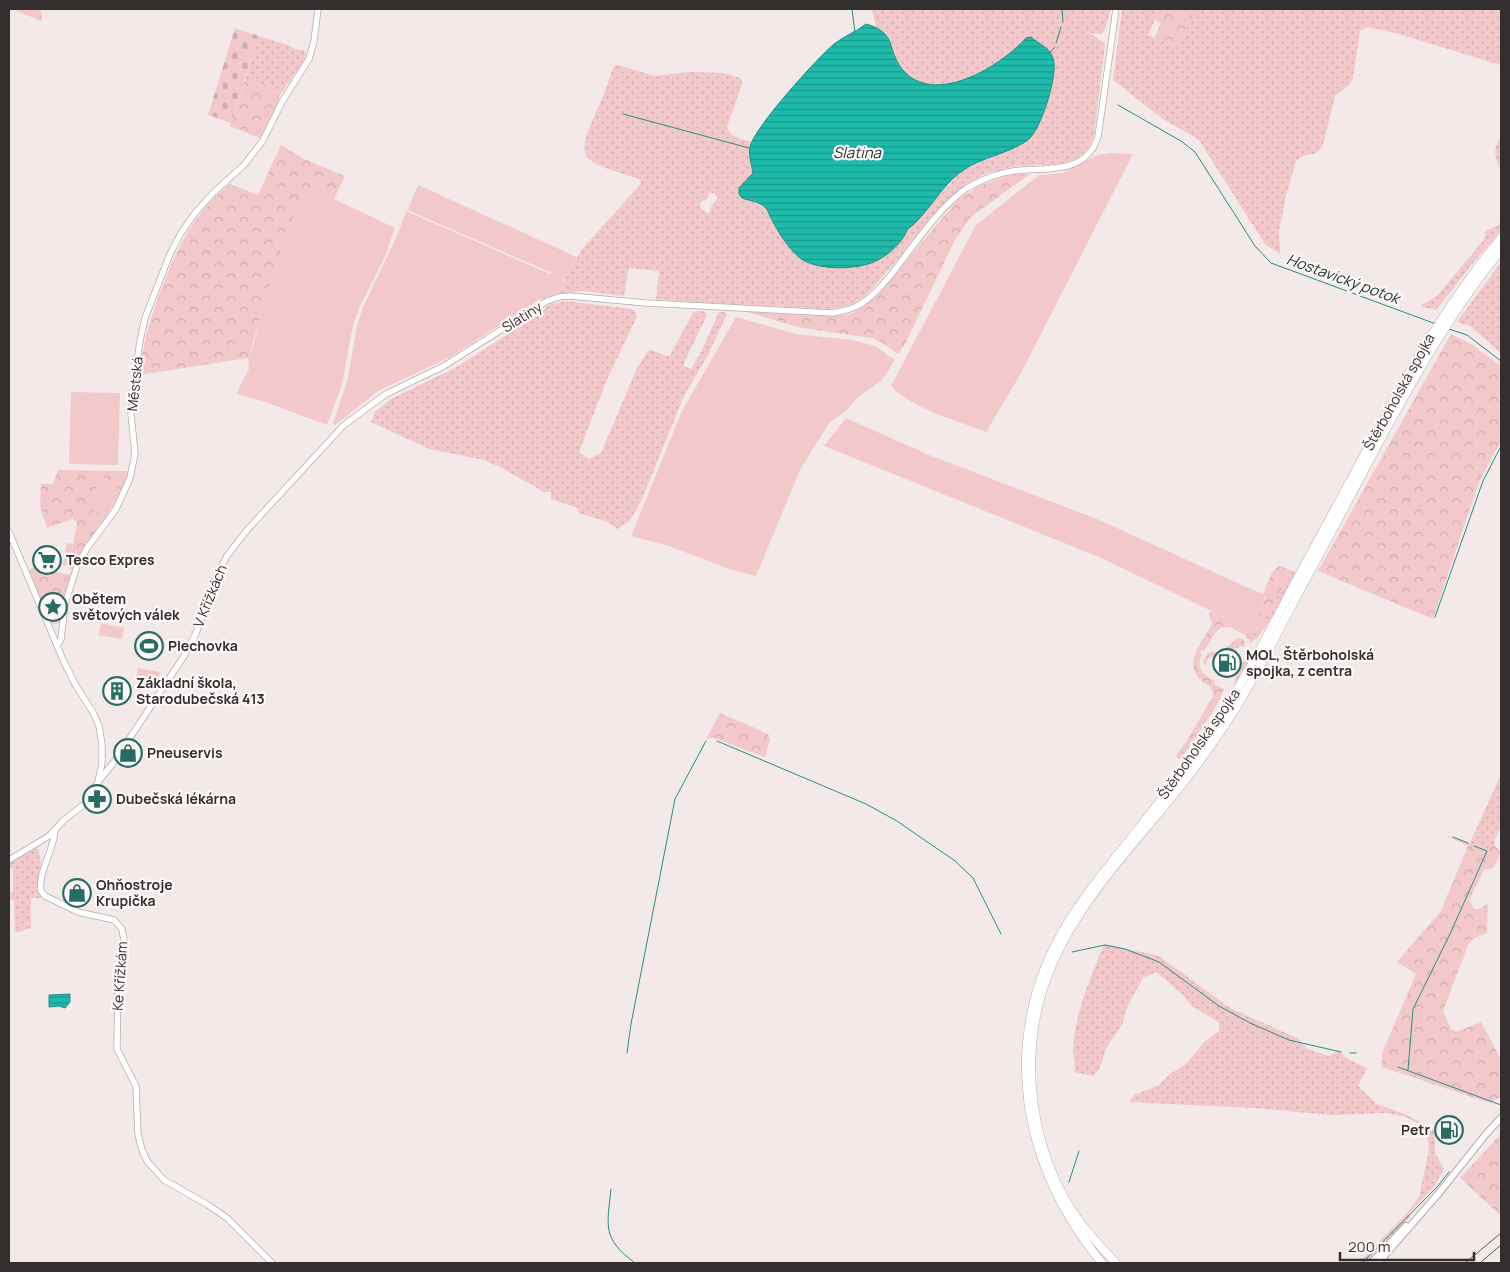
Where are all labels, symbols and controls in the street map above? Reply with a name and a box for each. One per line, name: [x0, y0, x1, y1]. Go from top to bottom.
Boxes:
water label: Slatina: [833, 142, 882, 163]
water label: Hostavický potok: [1284, 248, 1405, 310]
street label: Slatiny: [498, 297, 546, 336]
street label: Štěrboholská spojka: [1359, 330, 1439, 454]
street label: Městská: [122, 356, 147, 412]
supermarket icon: Tesco Expres: [32, 545, 62, 575]
place label: Tesco Expres: [66, 550, 155, 569]
street label: V Křížkách: [188, 562, 231, 630]
place label: Obětem světových válek: [72, 589, 180, 624]
place icon: Obětem světových válek: [38, 592, 68, 622]
sports icon: Plechovka: [134, 631, 164, 661]
place label: Plechovka: [168, 636, 238, 655]
place label: MOL, Štěrboholská spojka, z centra: [1246, 645, 1374, 680]
fuel station icon: MOL, Štěrboholská spojka, z centra: [1212, 648, 1242, 678]
place label: Základní škola, Starodubečská 413: [136, 673, 265, 708]
building icon: Základní škola, Starodubečská 413: [102, 676, 132, 706]
street label: Štěrboholská spojka: [1153, 685, 1244, 803]
shop icon: Pneuservis: [113, 738, 143, 768]
place label: Pneuservis: [147, 743, 223, 762]
pharmacy icon: Dubečská lékárna: [82, 784, 112, 814]
place label: Dubečská lékárna: [116, 789, 236, 808]
place label: Ohňostroje Krupička: [96, 875, 173, 910]
shop icon: Ohňostroje Krupička: [62, 878, 92, 908]
street label: Ke Křížkám: [108, 941, 131, 1011]
fuel station icon: Petr: [1434, 1115, 1464, 1145]
place label: Petr: [1401, 1120, 1430, 1139]
scale bar: [1340, 1230, 1474, 1262]
text: 200 m: [1348, 1236, 1391, 1257]

